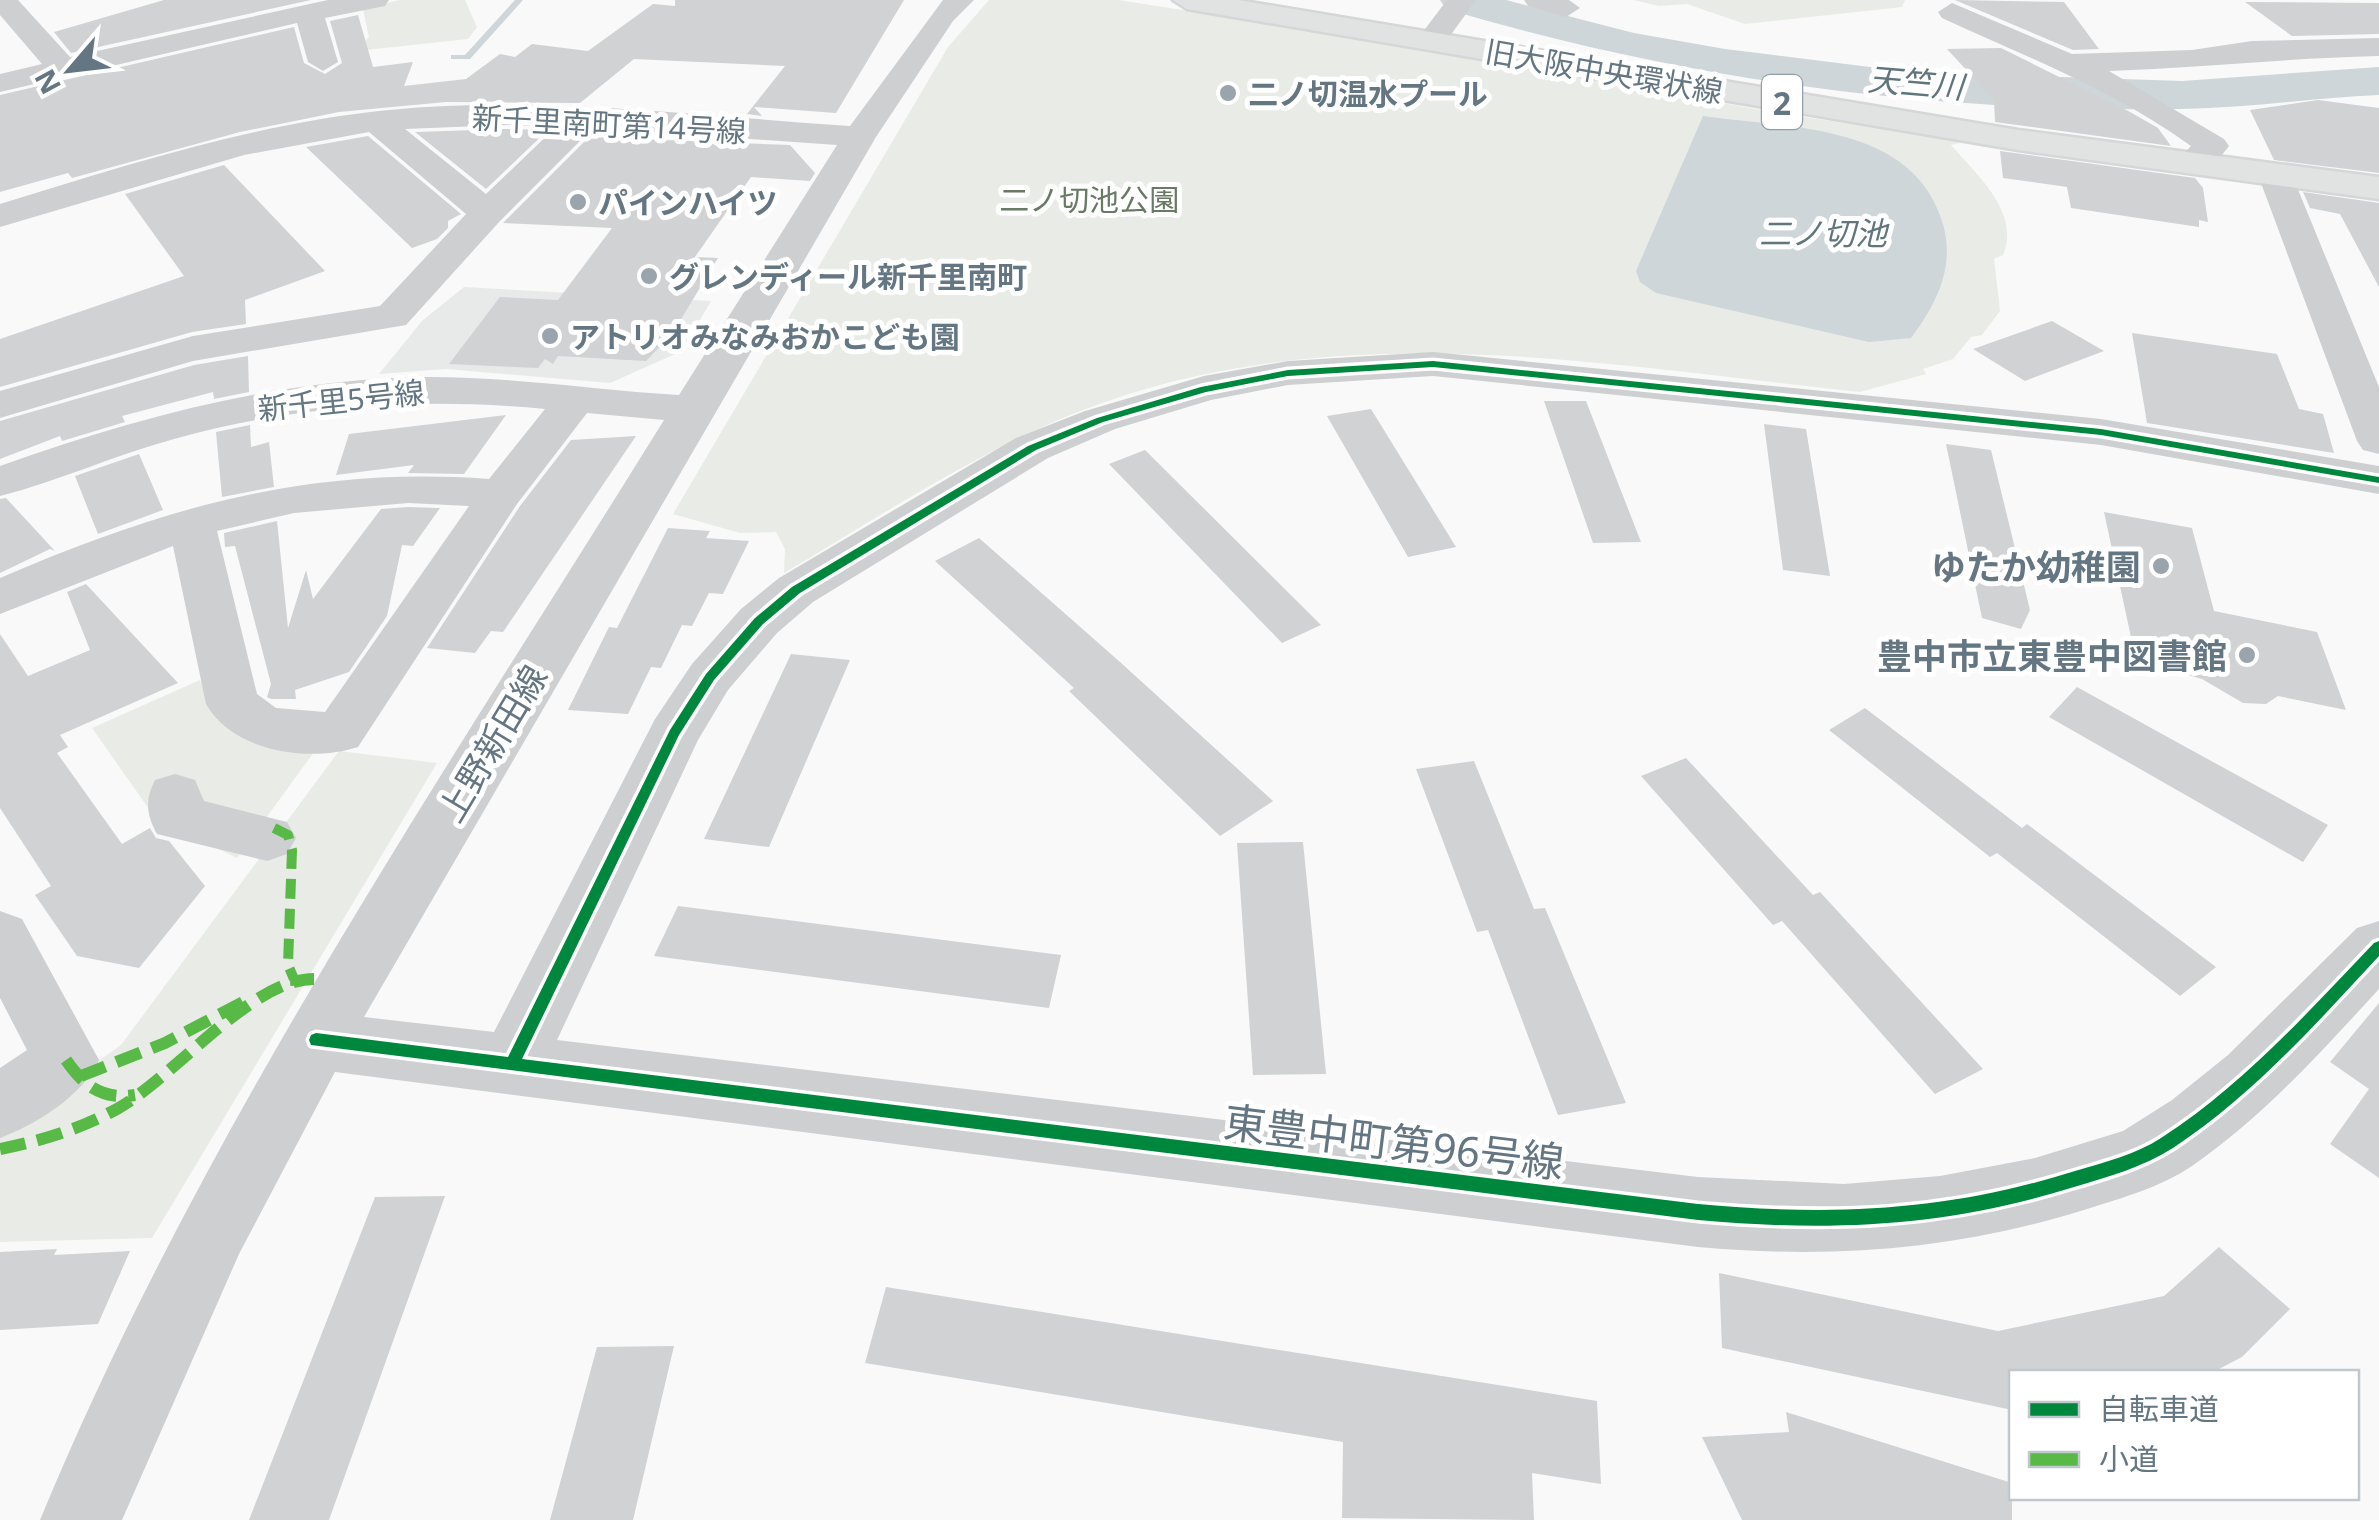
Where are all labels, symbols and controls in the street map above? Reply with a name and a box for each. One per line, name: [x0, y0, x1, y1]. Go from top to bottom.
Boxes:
north arrow: [20, 20, 120, 120]
street label: 旧大阪中央環状線: [1482, 30, 1726, 112]
water label: 天竺川: [1866, 56, 1969, 108]
text: N: [25, 63, 69, 101]
place label: 二ノ切温水プール: [1248, 73, 1488, 114]
road number: 2: [1762, 75, 1802, 129]
marker: 二ノ切温水プール: [1217, 82, 1239, 104]
street label: 新千里南町第14号線: [471, 96, 747, 152]
park label: 二ノ切池公園: [999, 179, 1179, 220]
place label: パインハイツ: [598, 182, 777, 223]
marker: パインハイツ: [567, 191, 589, 213]
water label: 二ノ切池: [1759, 211, 1890, 254]
place label: グレンディール新千里南町: [669, 256, 1027, 297]
marker: グレンディール新千里南町: [638, 265, 660, 287]
place label: アトリオみなみおかこども園: [570, 316, 960, 357]
marker: アトリオみなみおかこども園: [539, 325, 561, 347]
street label: 新千里5号線: [256, 371, 426, 429]
place label: ゆたか幼稚園: [1931, 543, 2141, 590]
marker: ゆたか幼稚園: [2150, 555, 2172, 577]
place label: 豊中市立東豊中図書館: [1877, 632, 2227, 679]
marker: 豊中市立東豊中図書館: [2236, 644, 2258, 666]
street label: 上野新田線: [427, 656, 557, 830]
street label: 東豊中町第96号線: [1221, 1092, 1567, 1190]
legend: [2009, 1370, 2359, 1500]
text: 自転車道: [2099, 1388, 2219, 1429]
text: 小道: [2099, 1438, 2159, 1479]

